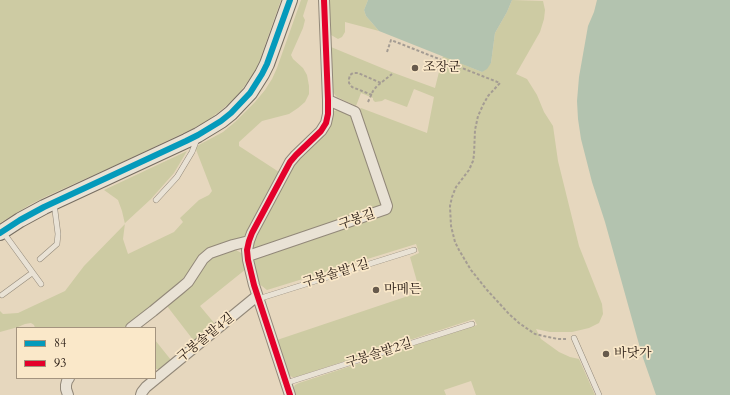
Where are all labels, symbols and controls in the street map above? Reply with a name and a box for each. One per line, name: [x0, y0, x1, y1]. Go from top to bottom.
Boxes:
place label: 조장군: [423, 60, 461, 76]
marker: 조장군: [410, 63, 420, 73]
street label: 구봉길: [337, 206, 377, 234]
street label: 구봉솔밭1길: [301, 256, 371, 292]
place label: 마메든: [384, 282, 422, 298]
marker: 마메든: [371, 285, 381, 295]
street label: 구봉솔밭4길: [174, 310, 238, 366]
legend: [16, 327, 156, 379]
text: 84: [54, 335, 66, 351]
street label: 구봉솔밭2길: [344, 336, 414, 372]
place label: 바닷가: [614, 346, 652, 362]
marker: 바닷가: [601, 349, 611, 359]
text: 93: [54, 355, 66, 371]

